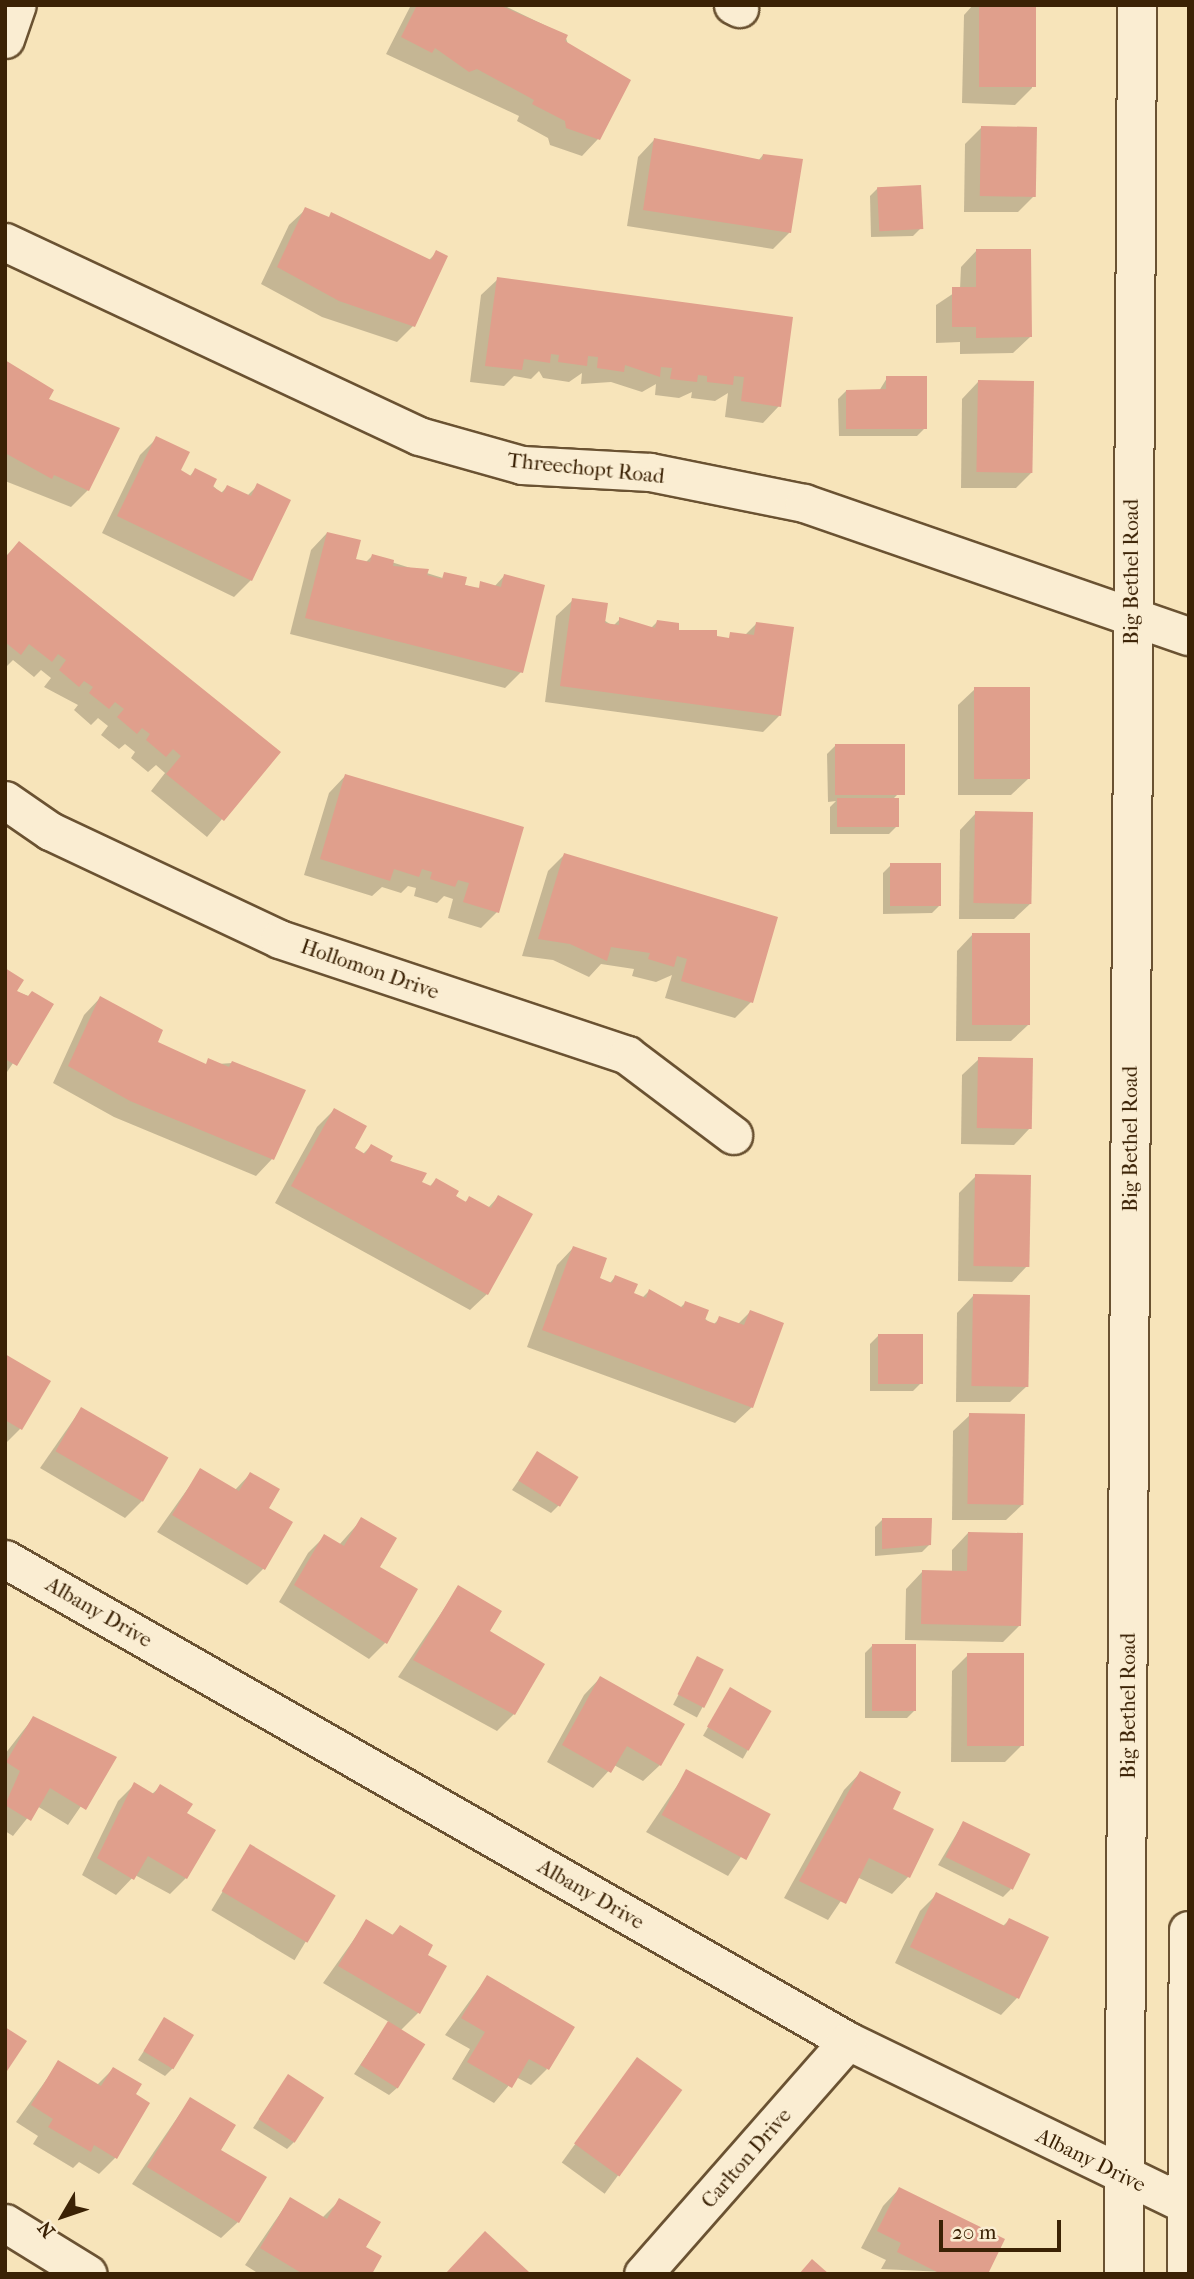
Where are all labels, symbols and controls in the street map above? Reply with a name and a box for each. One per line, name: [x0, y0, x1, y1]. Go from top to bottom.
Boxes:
street label: Threechopt Road: [506, 447, 666, 489]
street label: Big Bethel Road: [1118, 499, 1144, 645]
street label: Hollomon Drive: [297, 934, 443, 1004]
street label: Big Bethel Road: [1117, 1066, 1143, 1212]
street label: Albany Drive: [41, 1571, 157, 1653]
street label: Big Bethel Road: [1115, 1633, 1141, 1779]
street label: Albany Drive: [533, 1853, 649, 1935]
street label: Carlton Drive: [696, 2103, 796, 2213]
street label: Albany Drive: [1032, 2123, 1150, 2197]
north arrow: [28, 2181, 98, 2251]
scale bar: [942, 2206, 1064, 2250]
text: N: [34, 2217, 60, 2242]
text: 20 m: [952, 2220, 996, 2244]

